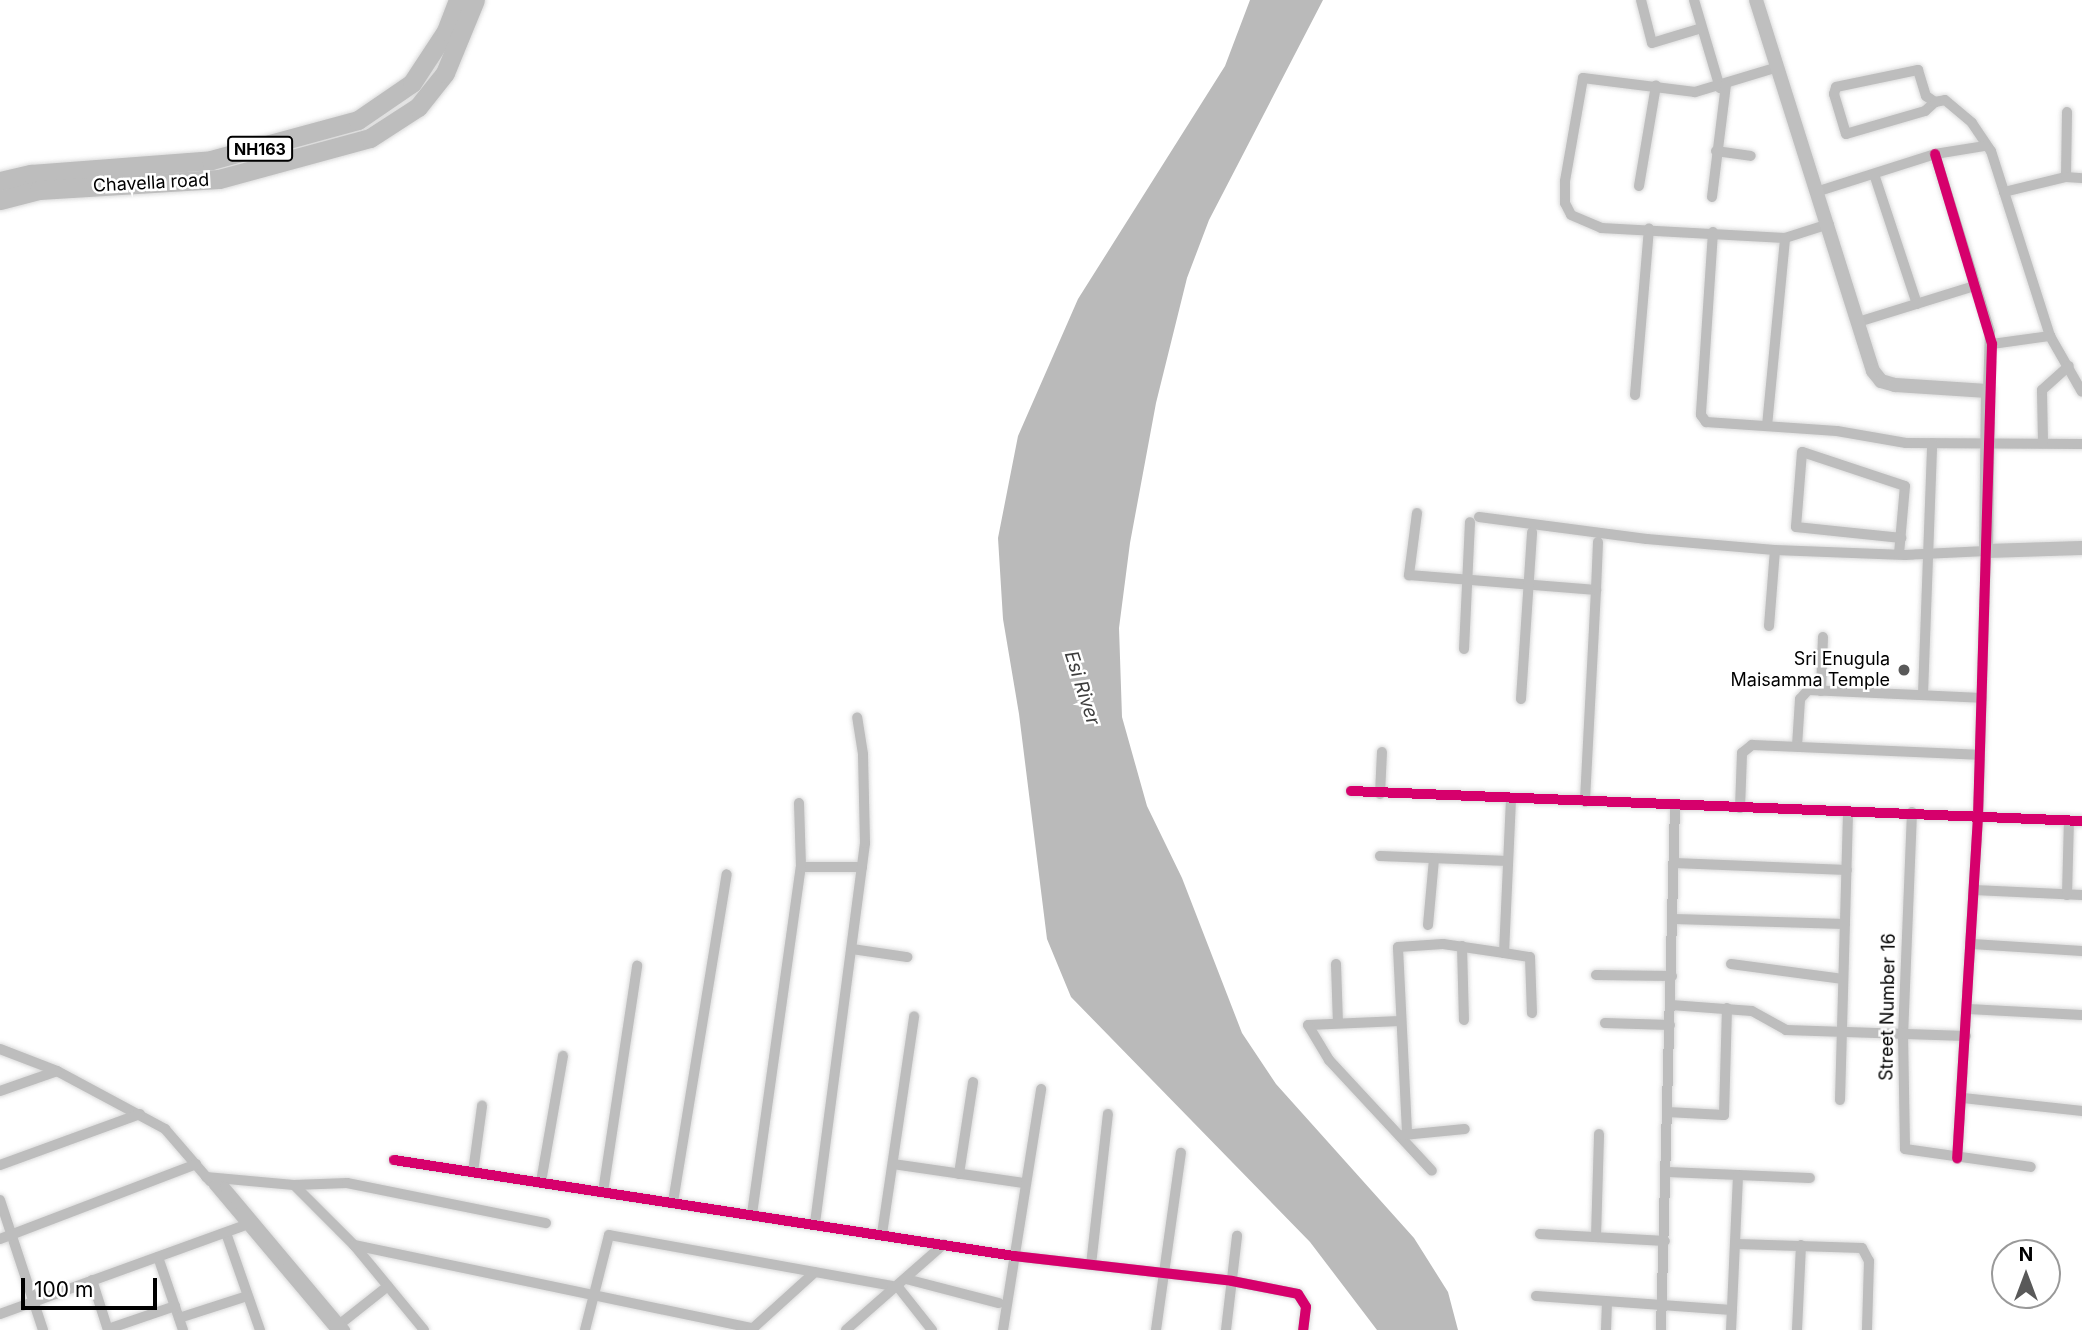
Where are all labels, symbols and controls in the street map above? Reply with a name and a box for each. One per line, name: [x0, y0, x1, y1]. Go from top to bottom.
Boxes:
road number: NH163: [227, 136, 293, 162]
street label: Chavella road: [92, 169, 210, 197]
water label: Esi River: [1059, 648, 1105, 728]
place label: Sri Enugula Maisamma Temple: [1731, 649, 1890, 692]
marker: Sri Enugula Maisamma Temple: [1896, 662, 1912, 678]
street label: Street Number 16: [1876, 933, 1900, 1081]
north arrow: [1991, 1239, 2061, 1309]
text: N: [2019, 1243, 2033, 1266]
scale bar: [24, 1264, 161, 1308]
text: 100 m: [34, 1277, 93, 1302]

